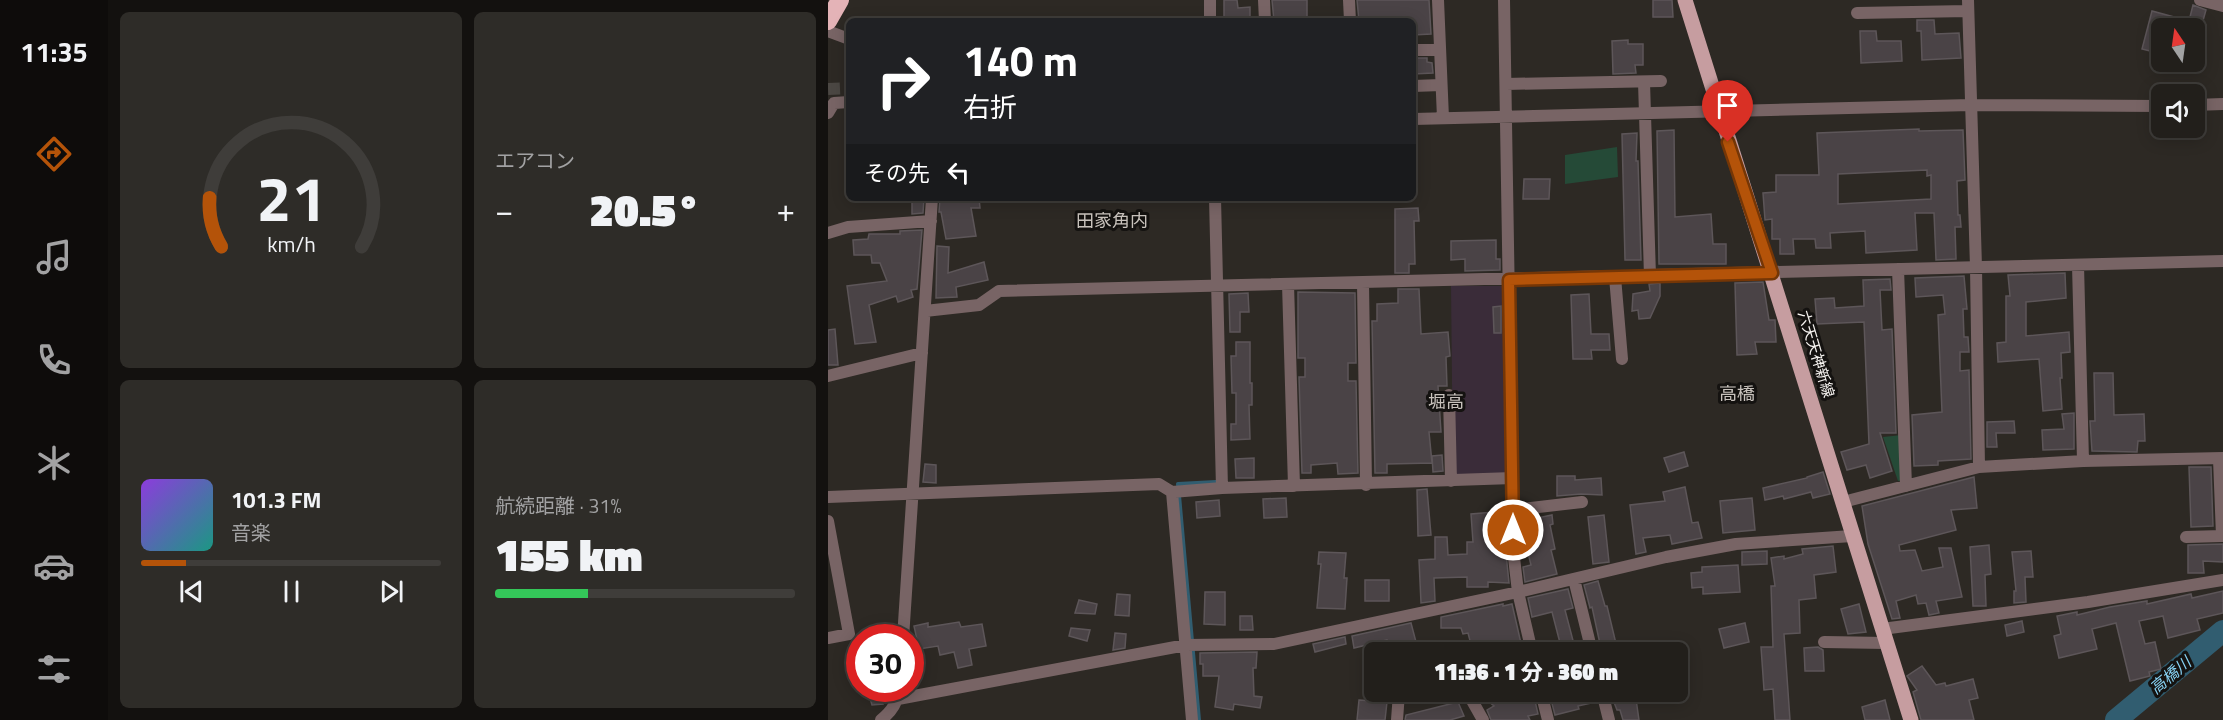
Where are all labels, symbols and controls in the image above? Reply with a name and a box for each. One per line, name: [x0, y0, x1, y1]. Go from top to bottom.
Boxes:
north arrow: [2151, 18, 2205, 72]
map controls: [2151, 18, 2205, 138]
text: 140 m: [963, 28, 1078, 92]
text: 11:35: [20, 31, 88, 72]
icon: right: [864, 42, 942, 120]
pin: [1702, 80, 1753, 142]
button: sound: [2151, 84, 2205, 138]
text: 右折: [963, 86, 1017, 127]
icon: arrive: [1711, 89, 1744, 122]
icon: directions: [33, 133, 75, 175]
text: エアコン: [495, 145, 575, 176]
text: 21: [256, 150, 326, 245]
text: その先: [864, 156, 930, 190]
icon: left: [942, 156, 975, 189]
text: 20.5°: [589, 175, 701, 243]
text: −: [495, 185, 513, 235]
text: +: [777, 185, 795, 235]
district label: 田家角内: [1076, 207, 1148, 234]
text: km/h: [267, 228, 315, 260]
icon: music: [33, 236, 75, 278]
street label: 六天天神新線: [1792, 307, 1841, 400]
icon: phone: [33, 339, 75, 381]
district label: 高橋: [1719, 380, 1755, 407]
district label: 堀高: [1428, 388, 1464, 415]
icon: climate: [33, 442, 75, 484]
text: 101.3 FM: [231, 483, 321, 517]
text: 航続距離 · 31%: [495, 490, 622, 521]
position arrow: [1481, 498, 1545, 562]
text: 音楽: [231, 517, 271, 548]
text: 155 km: [495, 520, 643, 588]
icon: car: [33, 545, 75, 587]
icon: previous: [175, 575, 208, 608]
icon: pause: [275, 575, 308, 608]
icon: next: [375, 575, 408, 608]
speed limit sign: 30: [846, 624, 924, 702]
icon: filters: [33, 648, 75, 690]
water label: 高橋川: [2144, 649, 2198, 700]
text: 11:36 · 1 分 · 360 m: [1434, 655, 1618, 689]

